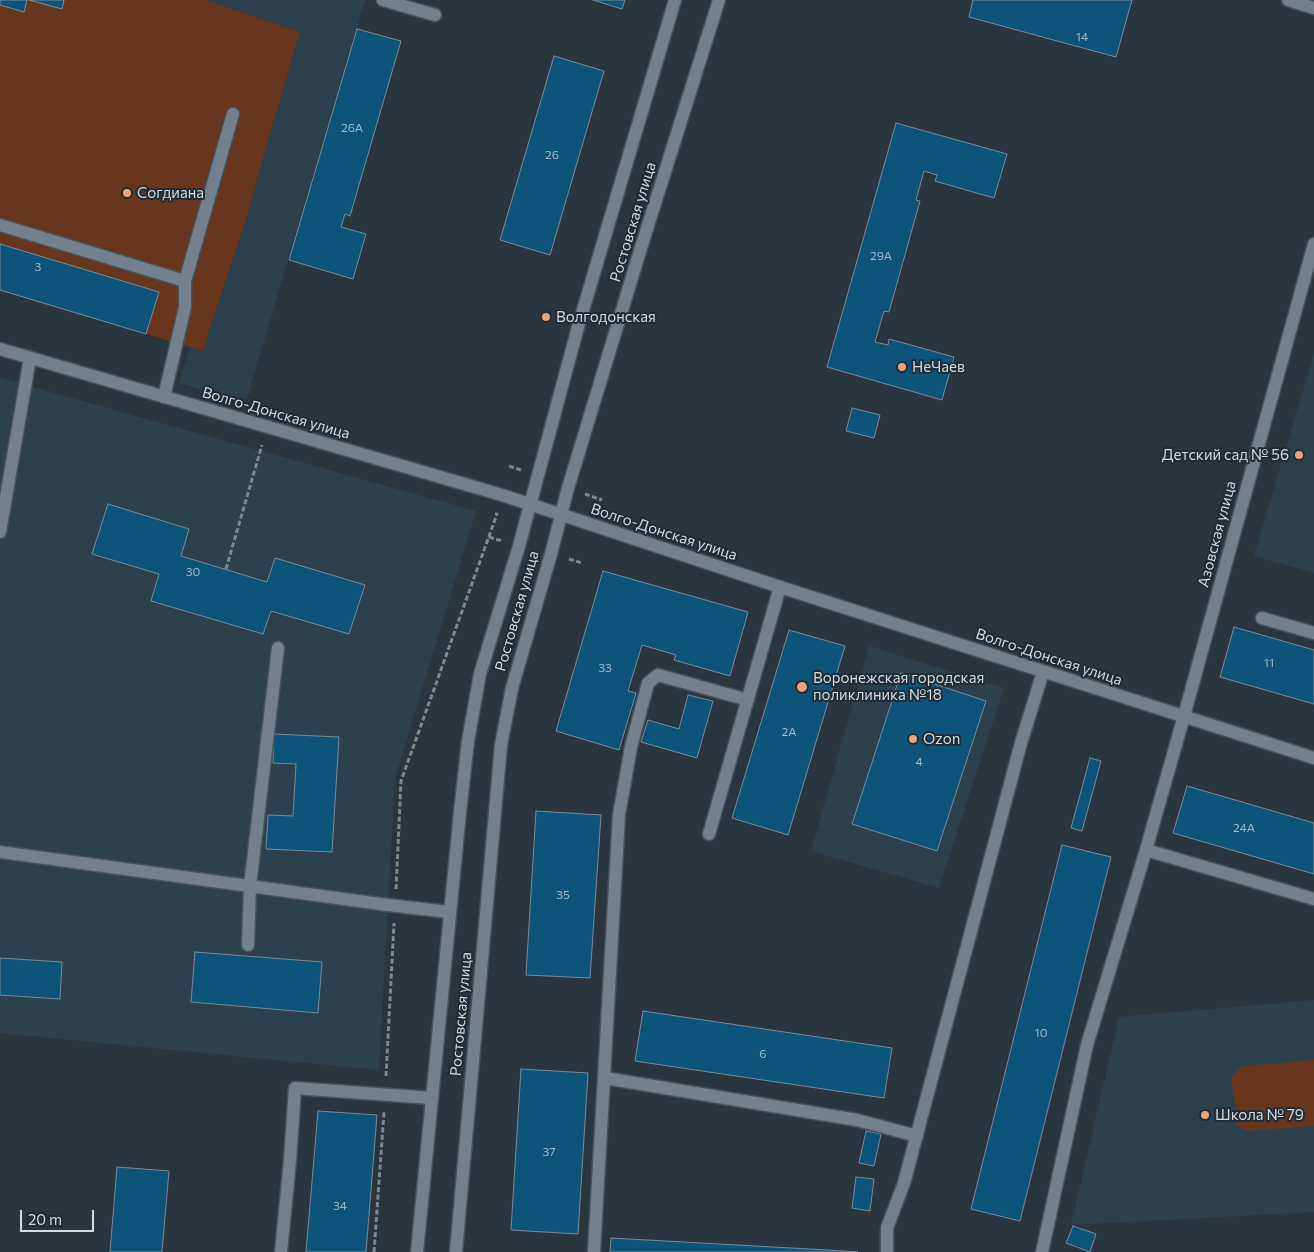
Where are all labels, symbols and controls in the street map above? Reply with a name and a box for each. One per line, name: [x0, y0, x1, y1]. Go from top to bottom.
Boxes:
house number: 14: [1076, 30, 1088, 44]
house number: 26А: [341, 121, 363, 135]
house number: 26: [545, 148, 559, 162]
street label: Ростовская улица: [606, 160, 660, 284]
place label: Согдиана: [137, 184, 204, 202]
marker: Согдиана: [121, 187, 133, 199]
house number: 29А: [870, 249, 892, 263]
house number: 3: [35, 260, 41, 274]
place label: Волгодонская: [556, 308, 656, 326]
marker: Волгодонская: [540, 311, 552, 323]
place label: НеЧаев: [912, 358, 965, 376]
marker: НеЧаев: [896, 361, 908, 373]
street label: Волго-Донская улица: [200, 383, 352, 443]
place label: Детский сад № 56: [1162, 446, 1289, 464]
marker: Детский сад № 56: [1293, 449, 1305, 461]
street label: Азовская улица: [1194, 479, 1240, 589]
street label: Волго-Донская улица: [588, 500, 740, 564]
street label: Ростовская улица: [491, 549, 543, 673]
house number: 30: [186, 565, 200, 579]
street label: Волго-Донская улица: [973, 625, 1125, 689]
house number: 11: [1264, 656, 1274, 670]
house number: 33: [598, 661, 612, 675]
place label: Воронежская городская поликлиника №18: [813, 669, 984, 704]
marker: Воронежская городская поликлиника №18: [795, 680, 809, 694]
house number: 2А: [782, 725, 796, 739]
place label: Ozon: [923, 730, 960, 748]
marker: Ozon: [907, 733, 919, 745]
house number: 4: [915, 755, 923, 769]
house number: 24А: [1233, 821, 1255, 835]
house number: 35: [556, 888, 570, 902]
street label: Ростовская улица: [447, 951, 475, 1077]
house number: 10: [1035, 1026, 1047, 1040]
house number: 6: [759, 1047, 767, 1061]
place label: Школа № 79: [1215, 1106, 1304, 1124]
marker: Школа № 79: [1199, 1109, 1211, 1121]
house number: 37: [542, 1145, 556, 1159]
house number: 34: [333, 1199, 347, 1213]
scale bar: [22, 1200, 96, 1232]
text: 20 m: [28, 1210, 62, 1228]

